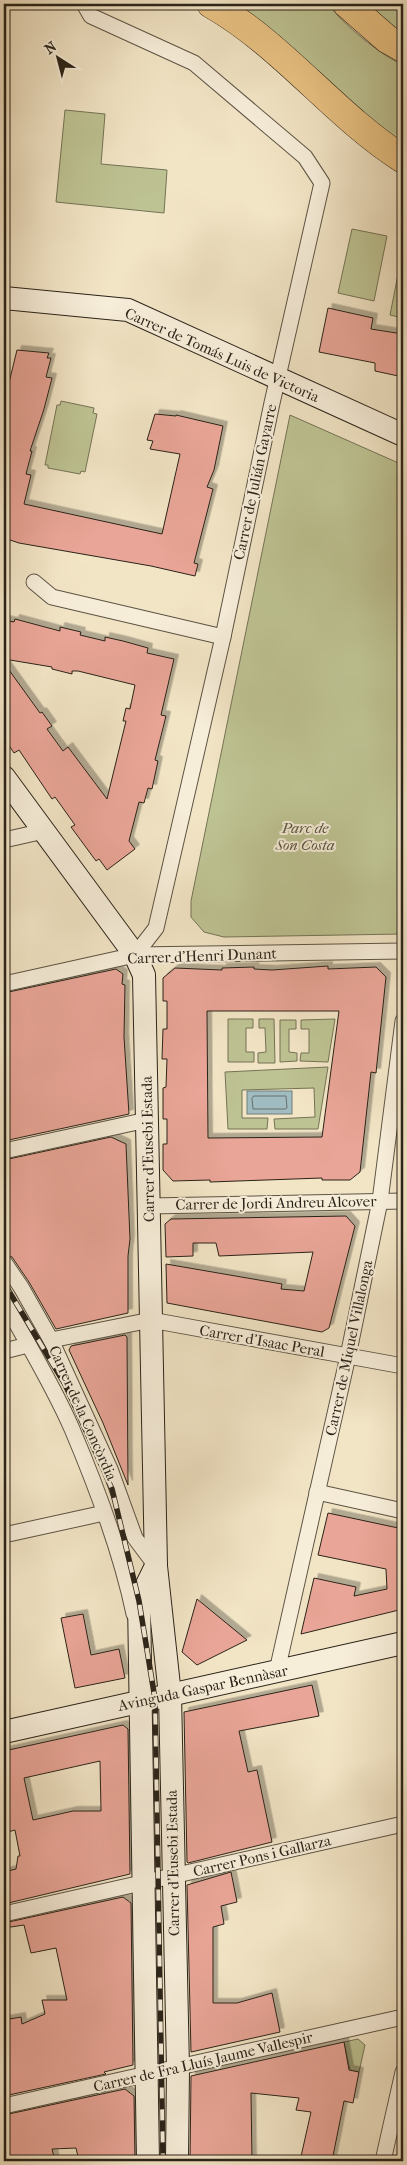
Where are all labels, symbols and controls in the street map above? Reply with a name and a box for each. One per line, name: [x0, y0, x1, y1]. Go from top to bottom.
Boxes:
north arrow: [32, 32, 82, 82]
text: N: [41, 38, 60, 58]
street label: Carrer de Tomás Luis de Victoria: [122, 304, 323, 407]
street label: Carrer de Julián Gayarre: [230, 402, 280, 562]
park label: Parc de Son Costa: [274, 819, 335, 854]
street label: Carrer d'Henri Dunant: [127, 944, 278, 968]
street label: Carrer d'Eusebi Estada: [138, 1075, 158, 1222]
street label: Carrer de Jordi Andreu Alcover: [175, 1192, 377, 1214]
street label: Carrer de Miquel Villalonga: [322, 1258, 377, 1437]
street label: Carrer d'Isaac Peral: [198, 1321, 326, 1361]
street label: Carrer de la Concòrdia: [45, 1343, 121, 1484]
street label: Avinguda Gaspar Bennàsar: [115, 1661, 290, 1715]
street label: Carrer d'Eusebi Estada: [163, 1789, 183, 1936]
street label: Carrer Pons i Gallarza: [191, 1831, 334, 1881]
street label: Carrer de Fra Lluís Jaume Vallespir: [92, 2028, 315, 2096]

